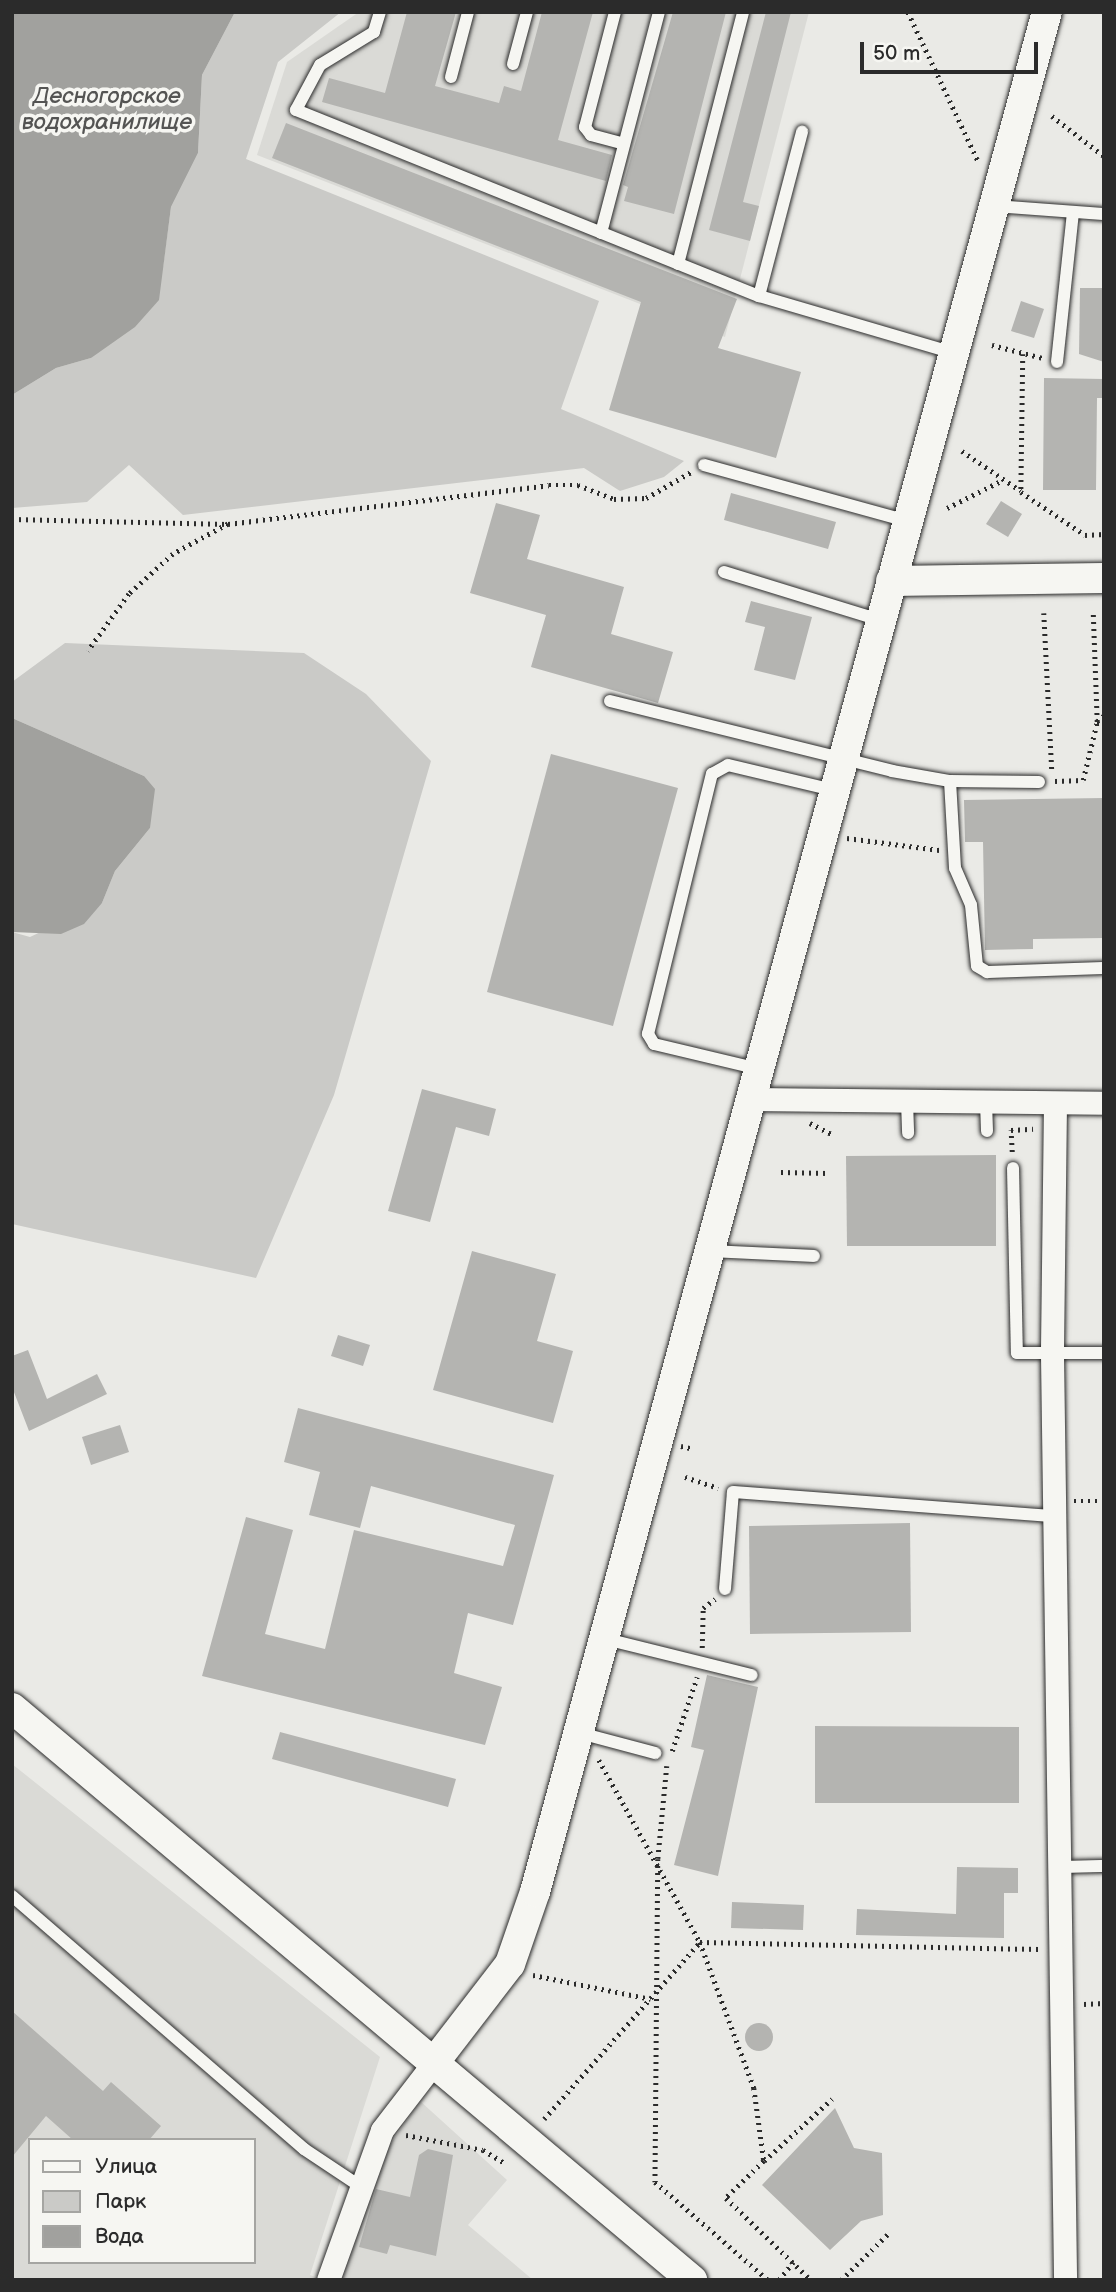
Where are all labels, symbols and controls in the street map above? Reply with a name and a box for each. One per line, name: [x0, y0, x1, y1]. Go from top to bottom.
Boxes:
scale bar: [864, 28, 1042, 72]
text: 50 m: [873, 41, 920, 66]
water label: Десногорское водохранилище: [22, 82, 192, 136]
legend: [28, 2138, 256, 2264]
text: Улица: [95, 2154, 157, 2179]
text: Парк: [95, 2189, 146, 2214]
text: Вода: [95, 2224, 144, 2249]

